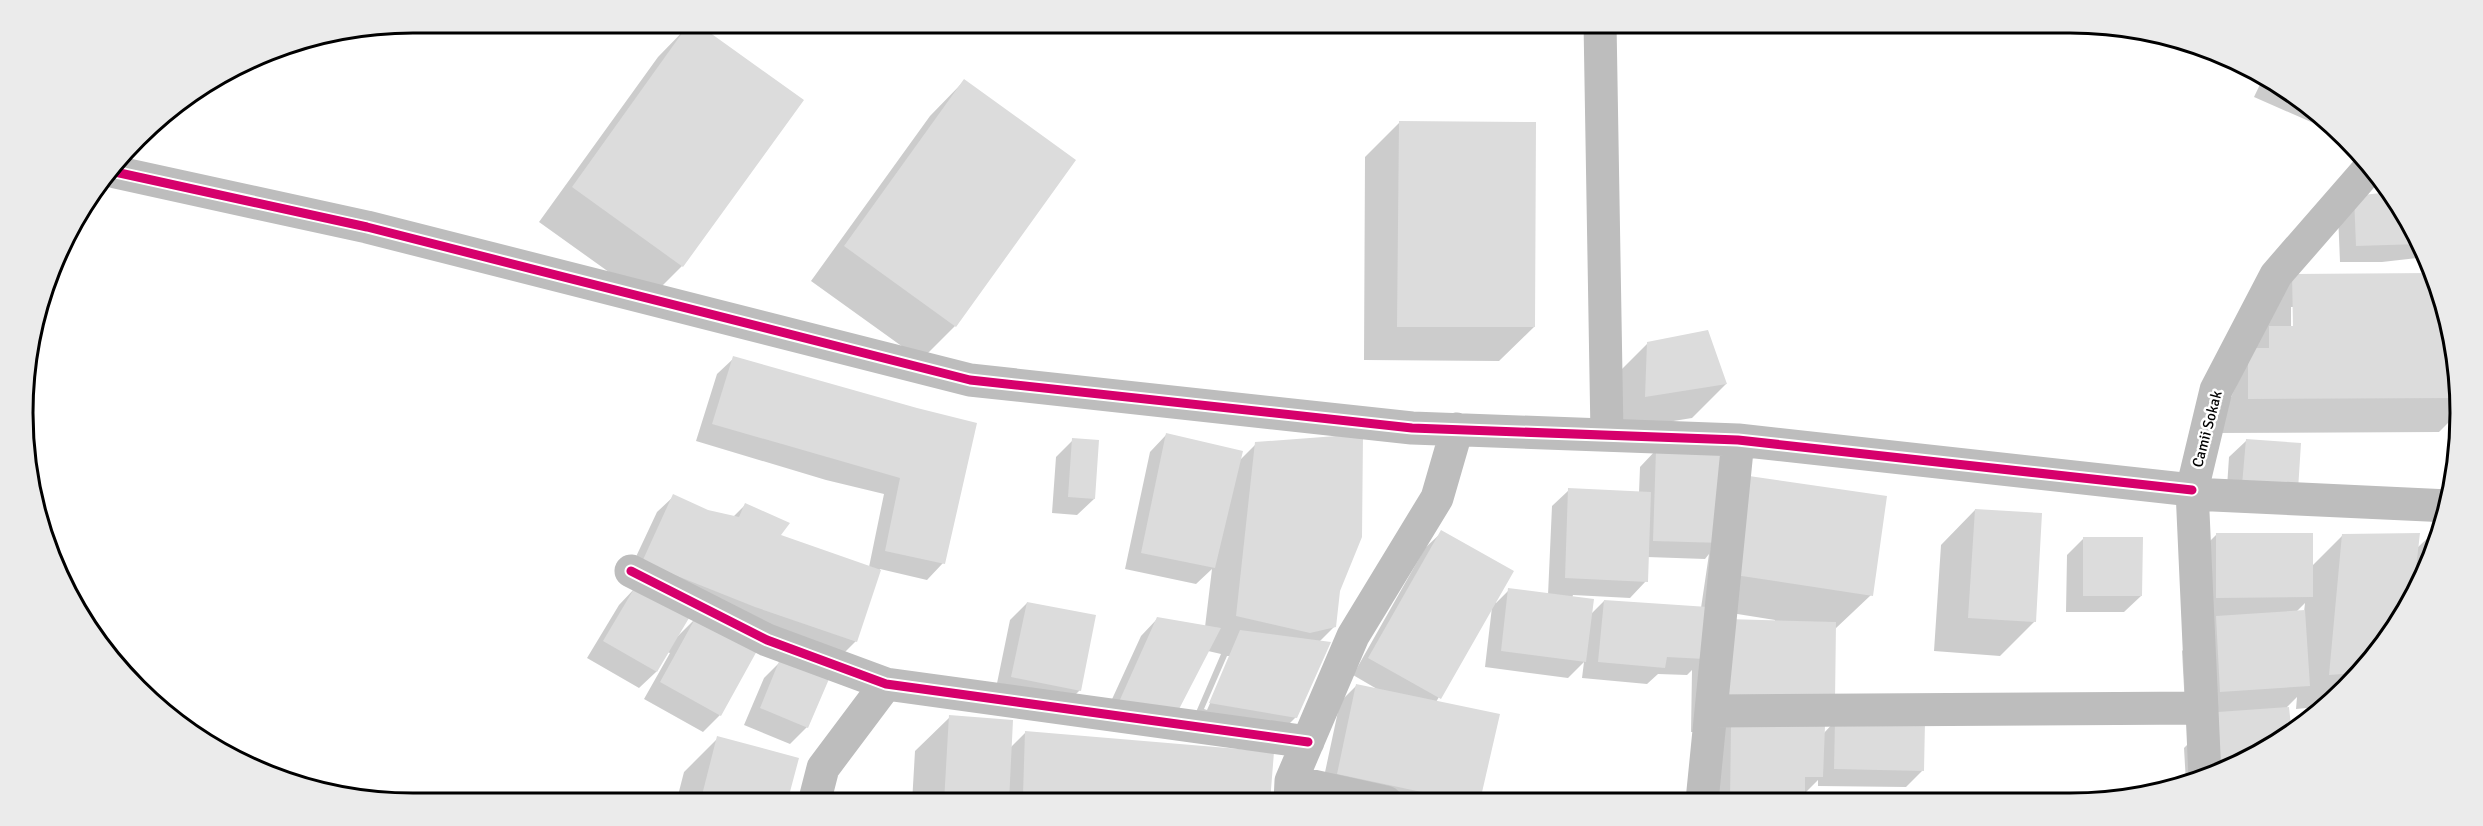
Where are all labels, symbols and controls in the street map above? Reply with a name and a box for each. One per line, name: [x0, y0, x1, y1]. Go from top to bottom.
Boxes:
street label: Camii Sokak: [2188, 388, 2226, 469]

